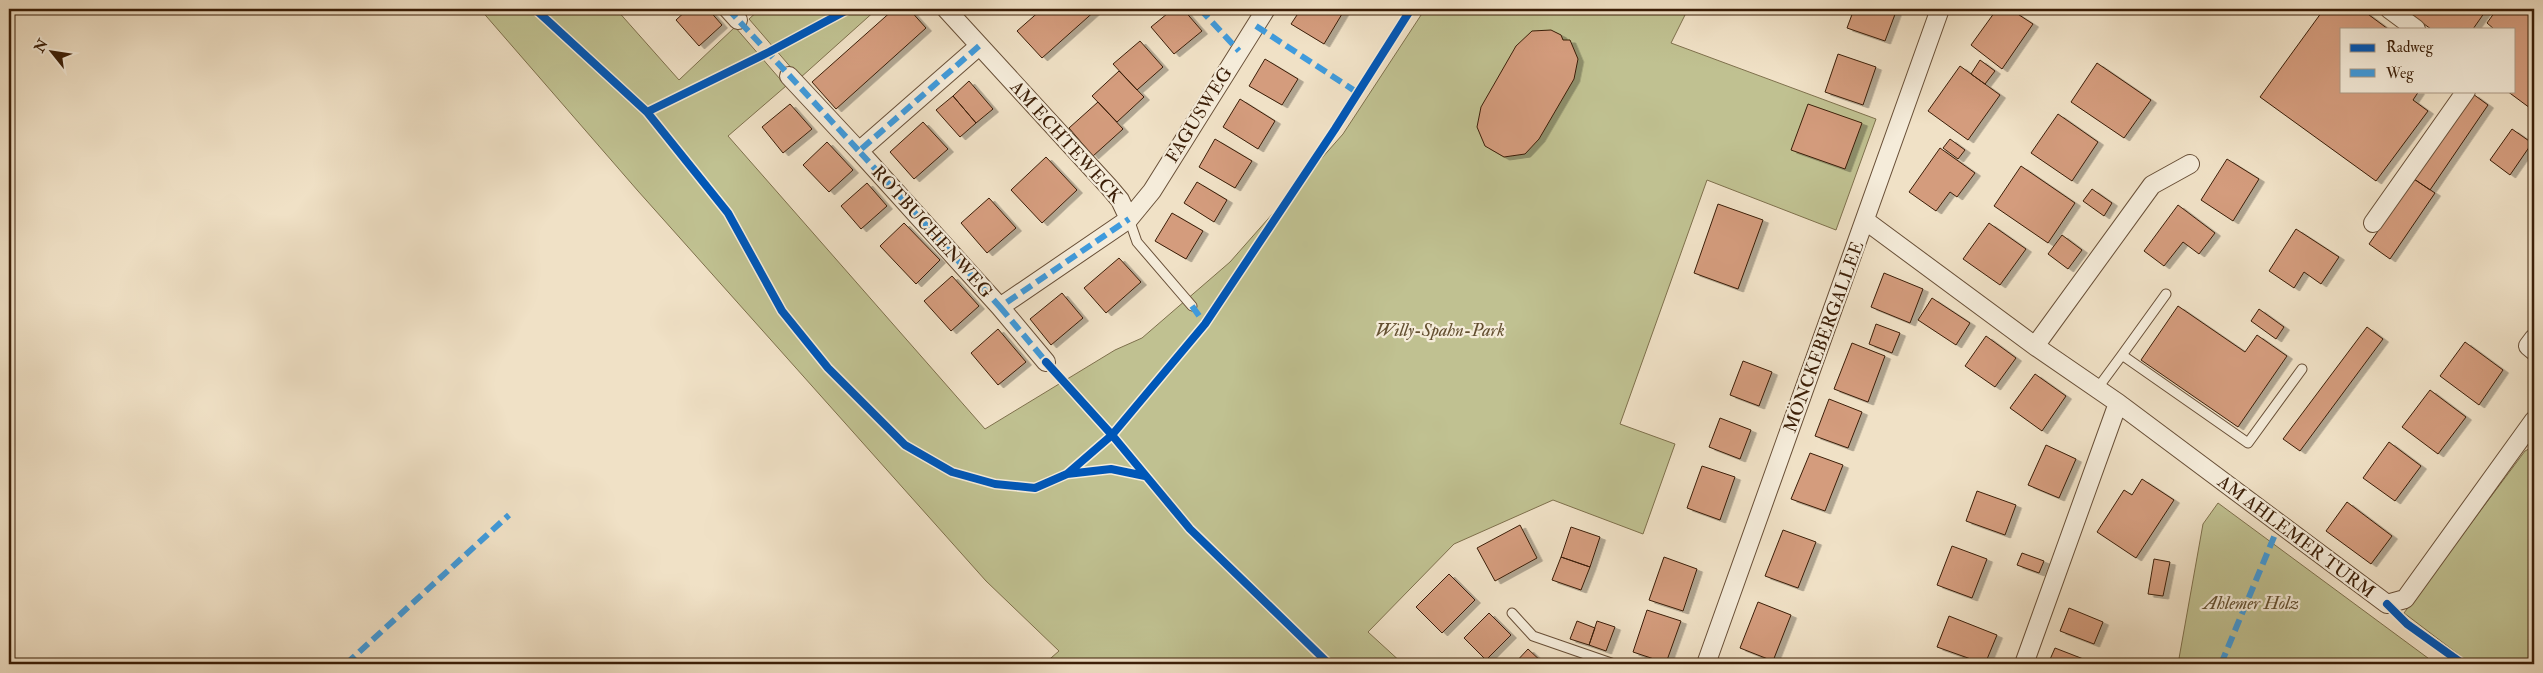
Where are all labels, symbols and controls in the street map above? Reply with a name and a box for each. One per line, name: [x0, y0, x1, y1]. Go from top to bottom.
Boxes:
north arrow: [28, 28, 78, 78]
legend: [2340, 28, 2516, 92]
text: N: [30, 36, 52, 56]
text: Radweg: [2386, 38, 2434, 57]
street label: FAGUSWEG: [1160, 63, 1238, 167]
text: Weg: [2385, 64, 2414, 83]
street label: AM ECHTEWECK: [1004, 75, 1127, 208]
street label: ROTBUCHENWEG: [866, 161, 998, 303]
street label: MÖNCKEBERGALLEE: [1779, 238, 1869, 436]
park label: Willy-Spahn-Park: [1375, 319, 1505, 342]
street label: AM AHLEMER TURM: [2212, 470, 2379, 604]
park label: Ahlemer Holz: [2201, 592, 2299, 615]

